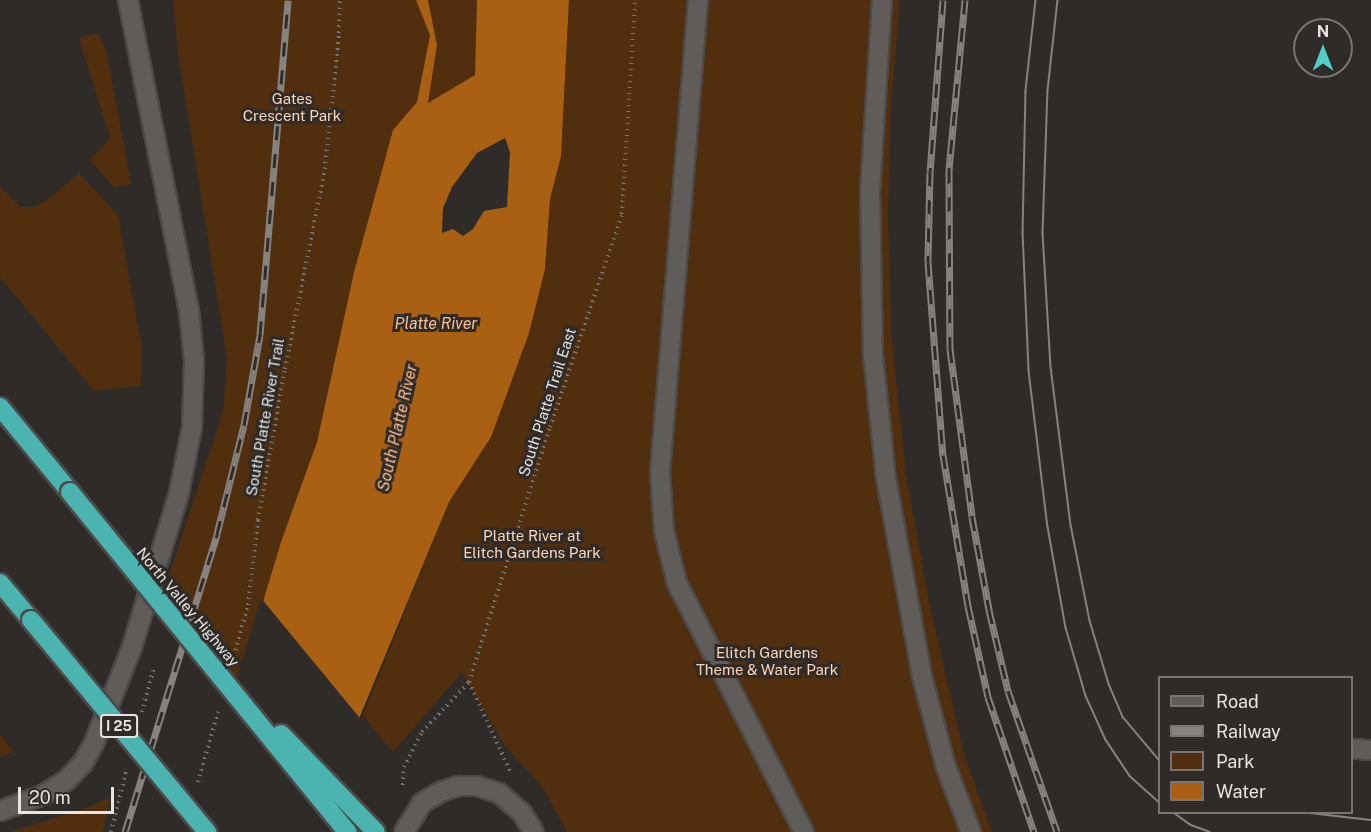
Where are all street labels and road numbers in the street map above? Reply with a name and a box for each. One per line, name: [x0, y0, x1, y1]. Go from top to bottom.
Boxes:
street label: South Platte Trail East: [514, 325, 580, 479]
street label: South Platte River Trail: [242, 337, 288, 497]
street label: North Valley Highway: [133, 544, 243, 670]
road number: I 25: [100, 715, 138, 737]

